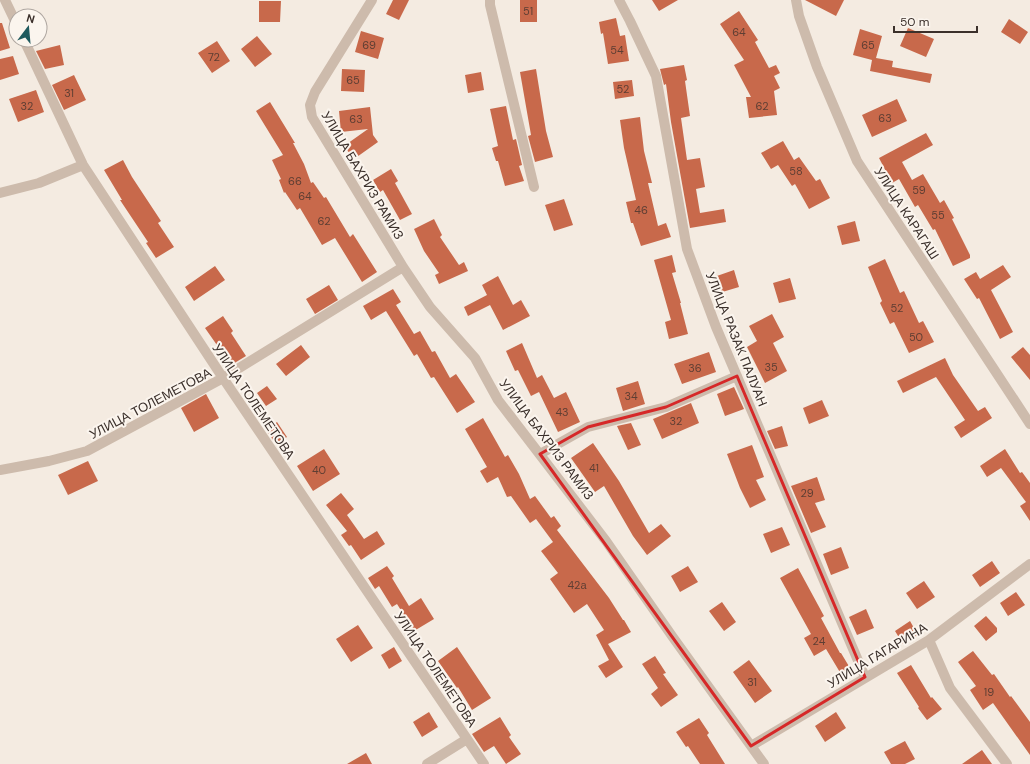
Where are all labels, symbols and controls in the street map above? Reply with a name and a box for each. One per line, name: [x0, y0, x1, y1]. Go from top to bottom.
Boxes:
house number: 51: [523, 4, 533, 18]
north arrow: [8, 8, 48, 48]
scale bar: [894, 8, 977, 34]
text: N: [25, 11, 37, 26]
text: 50 m: [900, 14, 929, 30]
house number: 64: [732, 25, 746, 39]
house number: 69: [362, 38, 376, 52]
house number: 65: [861, 38, 875, 52]
house number: 54: [610, 43, 624, 57]
house number: 72: [208, 50, 220, 64]
house number: 65: [346, 73, 360, 87]
house number: 52: [617, 82, 629, 96]
house number: 31: [64, 86, 74, 100]
house number: 32: [21, 99, 33, 113]
house number: 62: [756, 99, 768, 113]
street label: УЛИЦА БАХРИЗ РАМИЗ: [317, 108, 408, 243]
house number: 63: [878, 111, 892, 125]
house number: 63: [349, 112, 363, 126]
house number: 58: [789, 164, 803, 178]
street label: УЛИЦА КАРАГАШ: [870, 164, 943, 263]
house number: 66: [288, 174, 302, 188]
house number: 59: [912, 183, 926, 197]
house number: 64: [298, 189, 312, 203]
house number: 46: [634, 203, 648, 217]
house number: 55: [931, 208, 945, 222]
house number: 62: [318, 214, 330, 228]
street label: УЛИЦА РАЗАК ПАЛУАН: [702, 269, 771, 409]
house number: 52: [891, 301, 903, 315]
house number: 50: [909, 330, 923, 344]
street label: УЛИЦА ТОЛЕМЕТОВА: [209, 340, 299, 463]
house number: 35: [764, 360, 778, 374]
house number: 36: [688, 361, 702, 375]
street label: УЛИЦА ТОЛЕМЕТОВА: [86, 364, 214, 443]
street label: УЛИЦА БАХРИЗ РАМИЗ: [496, 376, 598, 503]
house number: 34: [624, 389, 638, 403]
house number: 43: [555, 405, 569, 419]
house number: 32: [670, 414, 682, 428]
house number: 41: [589, 461, 599, 475]
house number: 40: [312, 463, 326, 477]
house number: 29: [800, 486, 814, 500]
house number: 42а: [567, 578, 587, 592]
street label: УЛИЦА ТОЛЕМЕТОВА: [391, 608, 481, 731]
street label: УЛИЦА ГАГАРИНА: [824, 619, 930, 692]
house number: 24: [813, 634, 826, 648]
house number: 31: [747, 675, 757, 689]
house number: 19: [984, 685, 994, 699]

